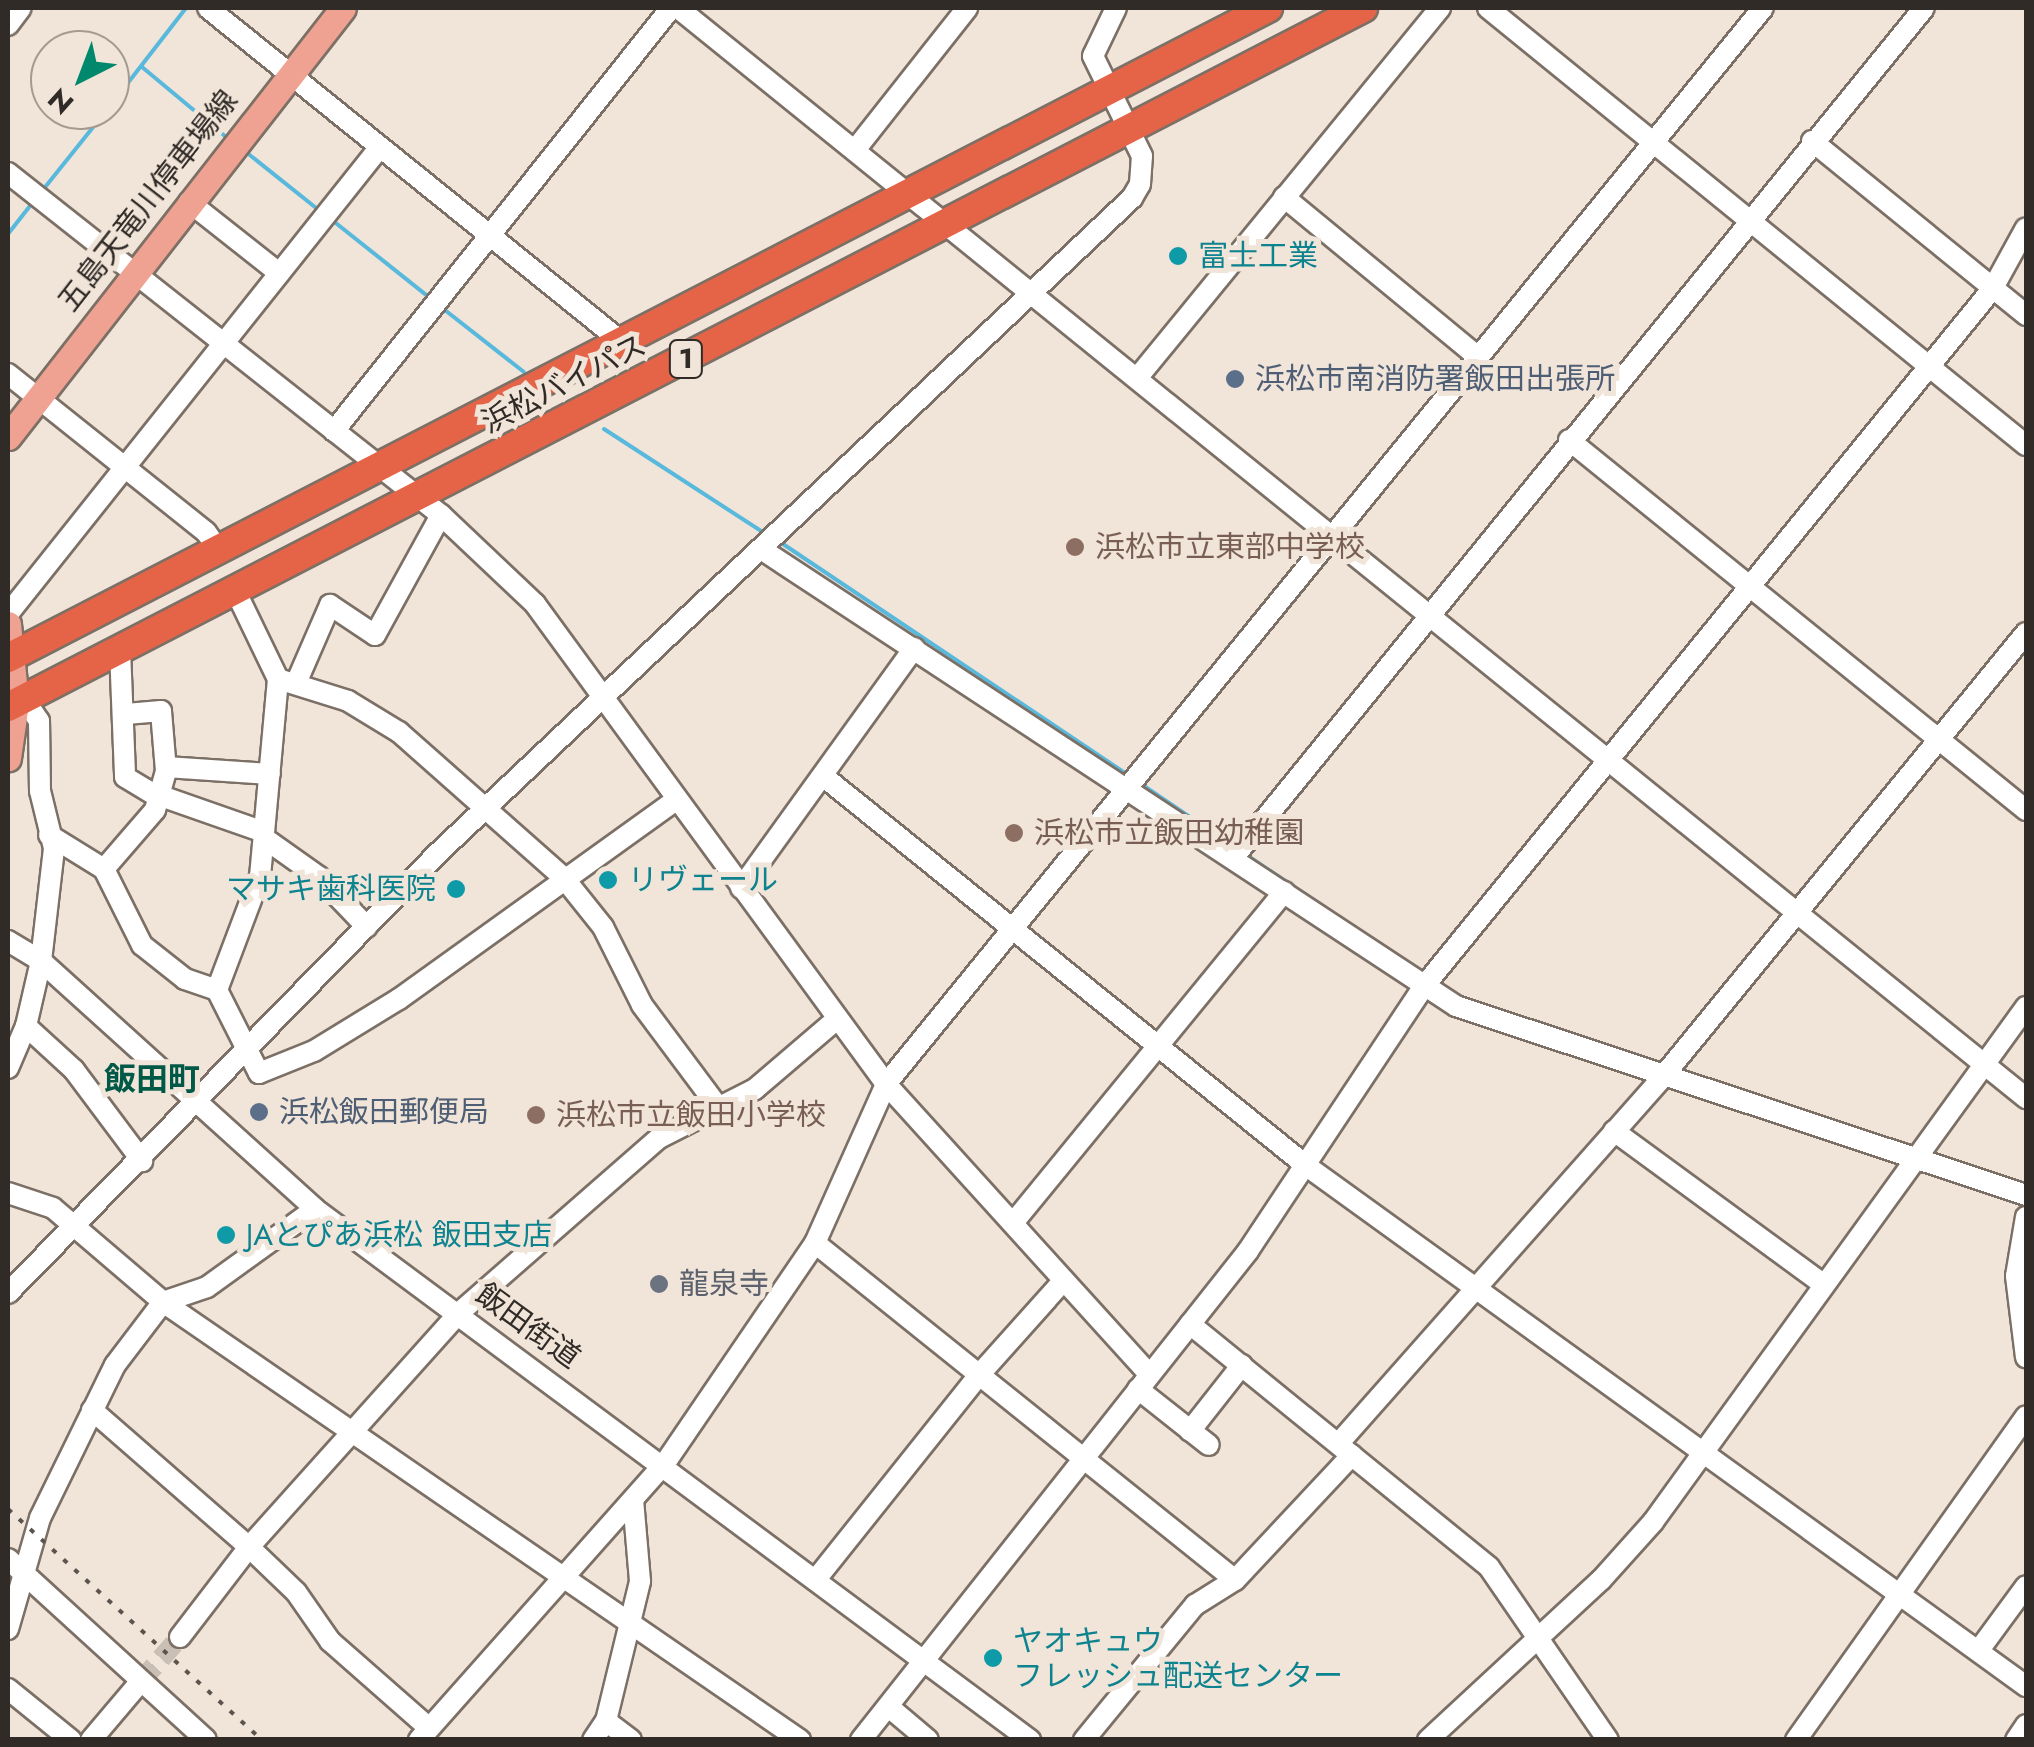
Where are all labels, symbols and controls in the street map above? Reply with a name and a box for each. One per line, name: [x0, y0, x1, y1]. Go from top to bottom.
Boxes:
north arrow: [30, 30, 130, 130]
text: N: [39, 79, 83, 124]
street label: 五島天竜川停車場線: [51, 84, 245, 318]
place label: 富士工業: [1198, 238, 1318, 274]
marker: 富士工業: [1167, 245, 1189, 267]
street label: 浜松バイパス: [476, 327, 652, 441]
road number: 1: [668, 336, 704, 382]
place label: 浜松市南消防署飯田出張所: [1255, 361, 1615, 397]
marker: 浜松市南消防署飯田出張所: [1224, 368, 1246, 390]
place label: 浜松市立東部中学校: [1095, 529, 1365, 565]
marker: 浜松市立東部中学校: [1064, 536, 1086, 558]
place label: 浜松市立飯田幼稚園: [1034, 815, 1304, 851]
marker: 浜松市立飯田幼稚園: [1003, 822, 1025, 844]
place label: リヴェール: [628, 862, 778, 898]
marker: リヴェール: [597, 869, 619, 891]
place label: マサキ歯科医院: [226, 871, 436, 907]
marker: マサキ歯科医院: [445, 878, 467, 900]
district label: 飯田町: [104, 1060, 200, 1098]
place label: 浜松飯田郵便局: [279, 1094, 489, 1130]
place label: 浜松市立飯田小学校: [556, 1097, 826, 1133]
marker: 浜松飯田郵便局: [248, 1101, 270, 1123]
marker: 浜松市立飯田小学校: [525, 1104, 547, 1126]
place label: JAとぴあ浜松 飯田支店: [246, 1217, 552, 1253]
marker: JAとぴあ浜松 飯田支店: [215, 1224, 237, 1246]
place label: 龍泉寺: [679, 1266, 769, 1302]
marker: 龍泉寺: [648, 1273, 670, 1295]
street label: 飯田街道: [469, 1276, 587, 1376]
place label: ヤオキュウ フレッシュ配送センター: [1013, 1623, 1343, 1694]
marker: ヤオキュウ フレッシュ配送センター: [982, 1647, 1004, 1669]

